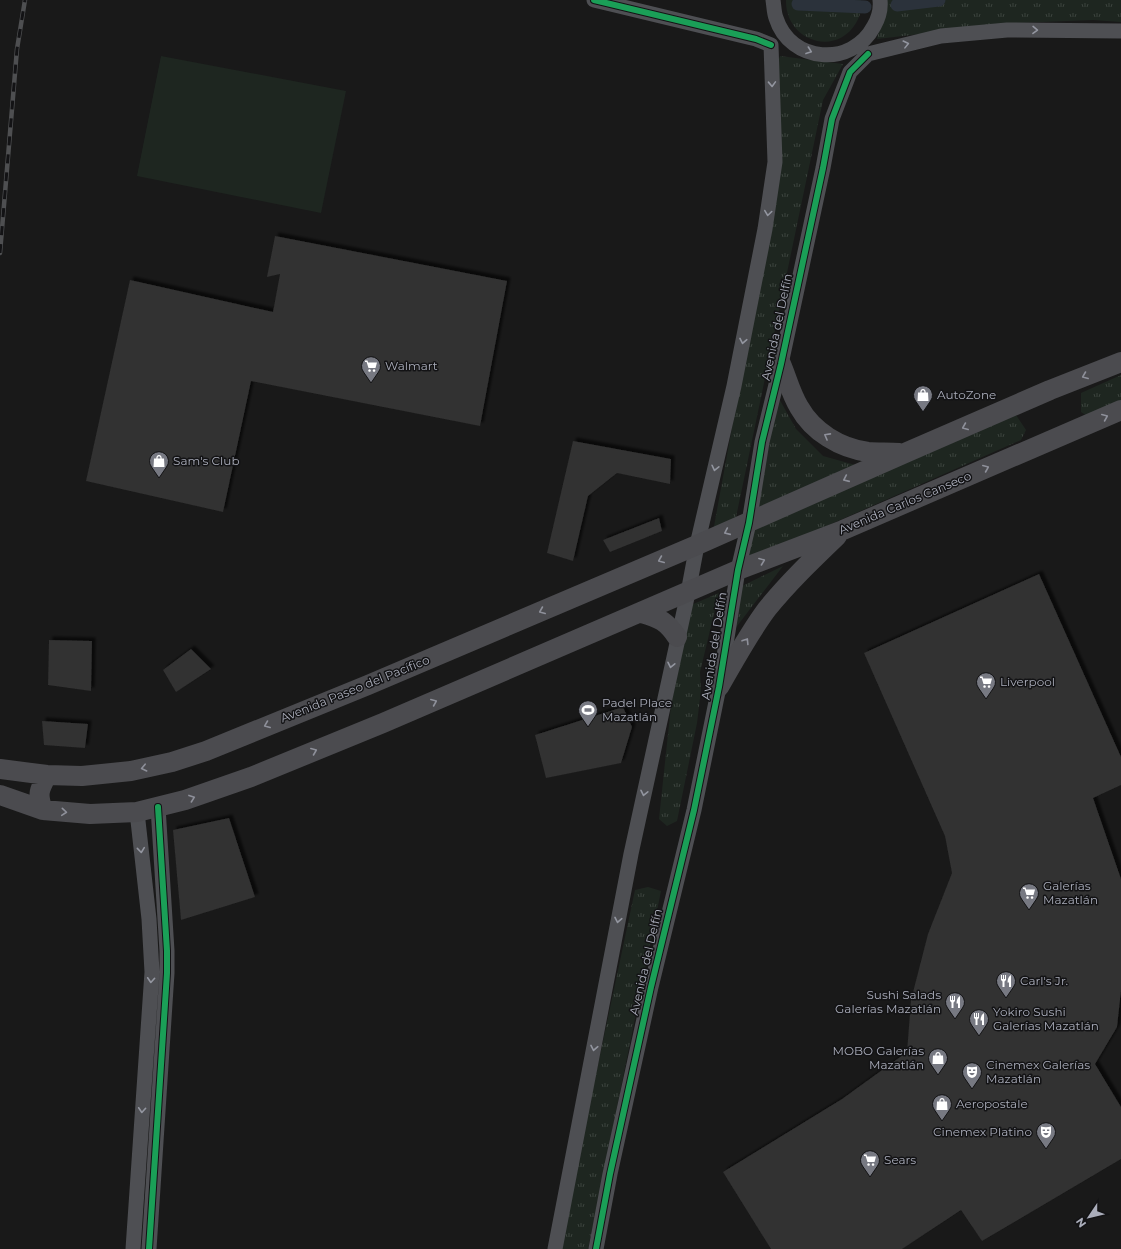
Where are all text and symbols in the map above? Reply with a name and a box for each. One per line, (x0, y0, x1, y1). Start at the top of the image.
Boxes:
one-way arrow (1032, 26, 1038, 34)
one-way arrow (903, 41, 909, 49)
one-way arrow (805, 47, 812, 55)
one-way arrow (768, 81, 776, 87)
one-way arrow (764, 210, 773, 216)
street label: Avenida del Delfín (758, 272, 795, 382)
one-way arrow (739, 338, 748, 344)
supermarket icon: Walmart (360, 355, 382, 383)
place label: Walmart (385, 358, 438, 373)
one-way arrow (1081, 372, 1088, 380)
shop icon: AutoZone (912, 384, 934, 412)
place label: AutoZone (937, 387, 996, 402)
one-way arrow (1101, 414, 1109, 422)
one-way arrow (962, 422, 969, 430)
one-way arrow (824, 434, 831, 441)
shop icon: Sam's Club (148, 450, 170, 478)
place label: Sam's Club (173, 453, 240, 468)
one-way arrow (712, 464, 720, 471)
one-way arrow (981, 465, 989, 473)
street label: Avenida Carlos Canseco (836, 468, 973, 537)
one-way arrow (843, 474, 850, 482)
one-way arrow (724, 527, 732, 535)
one-way arrow (658, 556, 665, 564)
one-way arrow (759, 557, 766, 565)
street label: Avenida del Delfín (698, 591, 729, 701)
one-way arrow (538, 607, 545, 615)
one-way arrow (741, 638, 749, 645)
street label: Avenida Paseo del Pacífico (278, 652, 432, 725)
one-way arrow (668, 662, 676, 669)
supermarket icon: Liverpool (975, 671, 997, 699)
place label: Liverpool (1000, 674, 1055, 689)
place label: Padel Place Mazatlán (602, 695, 672, 724)
one-way arrow (430, 698, 437, 706)
sports icon: Padel Place Mazatlán (577, 699, 599, 727)
one-way arrow (263, 721, 270, 729)
one-way arrow (310, 748, 317, 756)
one-way arrow (141, 763, 148, 772)
one-way arrow (641, 789, 649, 796)
one-way arrow (189, 794, 196, 802)
one-way arrow (61, 807, 67, 816)
one-way arrow (136, 847, 145, 853)
place label: Galerías Mazatlán (1043, 878, 1098, 907)
supermarket icon: Galerías Mazatlán (1018, 882, 1040, 910)
street label: Avenida del Delfín (626, 907, 665, 1017)
one-way arrow (614, 917, 623, 923)
restaurant icon: Carl's Jr. (995, 970, 1017, 998)
place label: Carl's Jr. (1020, 973, 1068, 988)
one-way arrow (147, 977, 156, 983)
place label: Sushi Salads Galerías Mazatlán (835, 987, 941, 1016)
restaurant icon: Sushi Salads Galerías Mazatlán (944, 991, 966, 1019)
place label: Yokiro Sushi Galerías Mazatlán (993, 1004, 1099, 1033)
restaurant icon: Yokiro Sushi Galerías Mazatlán (968, 1008, 990, 1036)
place label: MOBO Galerías Mazatlán (832, 1043, 924, 1072)
one-way arrow (590, 1044, 599, 1051)
shop icon: MOBO Galerías Mazatlán (927, 1047, 949, 1075)
place label: Cinemex Galerías Mazatlán (986, 1057, 1090, 1086)
theatre icon: Cinemex Galerías Mazatlán (961, 1061, 983, 1089)
shop icon: Aeropostale (931, 1093, 953, 1121)
place label: Aeropostale (956, 1096, 1028, 1111)
one-way arrow (138, 1107, 147, 1113)
theatre icon: Cinemex Platino (1035, 1121, 1057, 1149)
place label: Cinemex Platino (933, 1124, 1032, 1139)
supermarket icon: Sears (859, 1149, 881, 1177)
place label: Sears (884, 1152, 916, 1167)
north arrow (1069, 1197, 1109, 1237)
text: N (1073, 1215, 1089, 1230)

